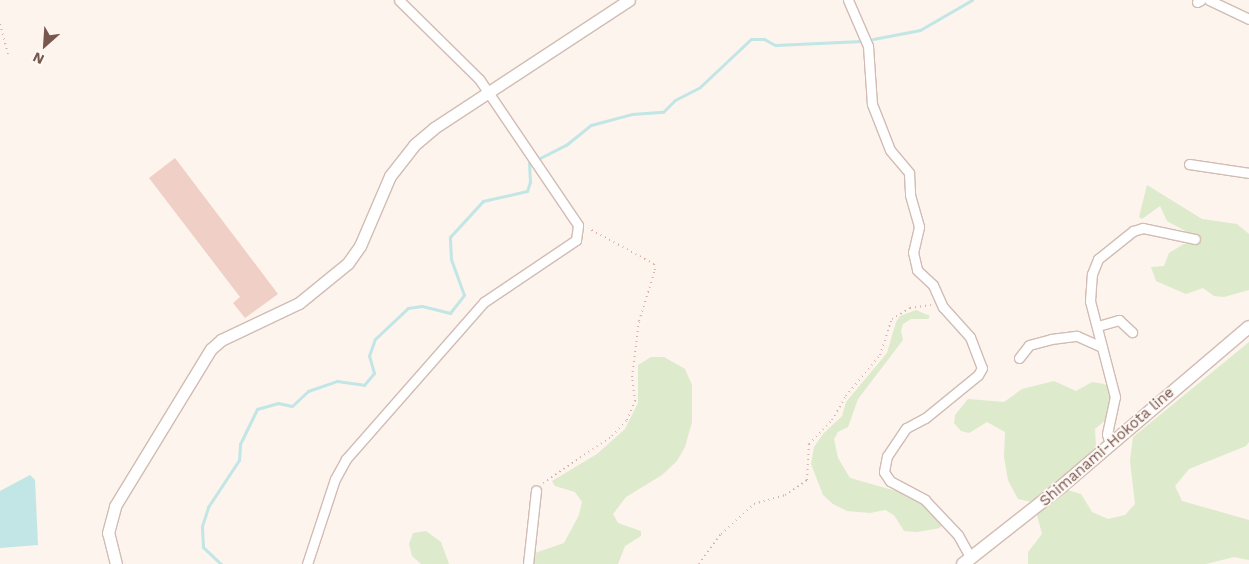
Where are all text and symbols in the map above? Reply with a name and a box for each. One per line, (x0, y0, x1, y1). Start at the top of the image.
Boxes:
north arrow (20, 20, 70, 70)
text: N (30, 49, 47, 68)
street label: Shimanami-Hokota line (1036, 384, 1178, 510)

